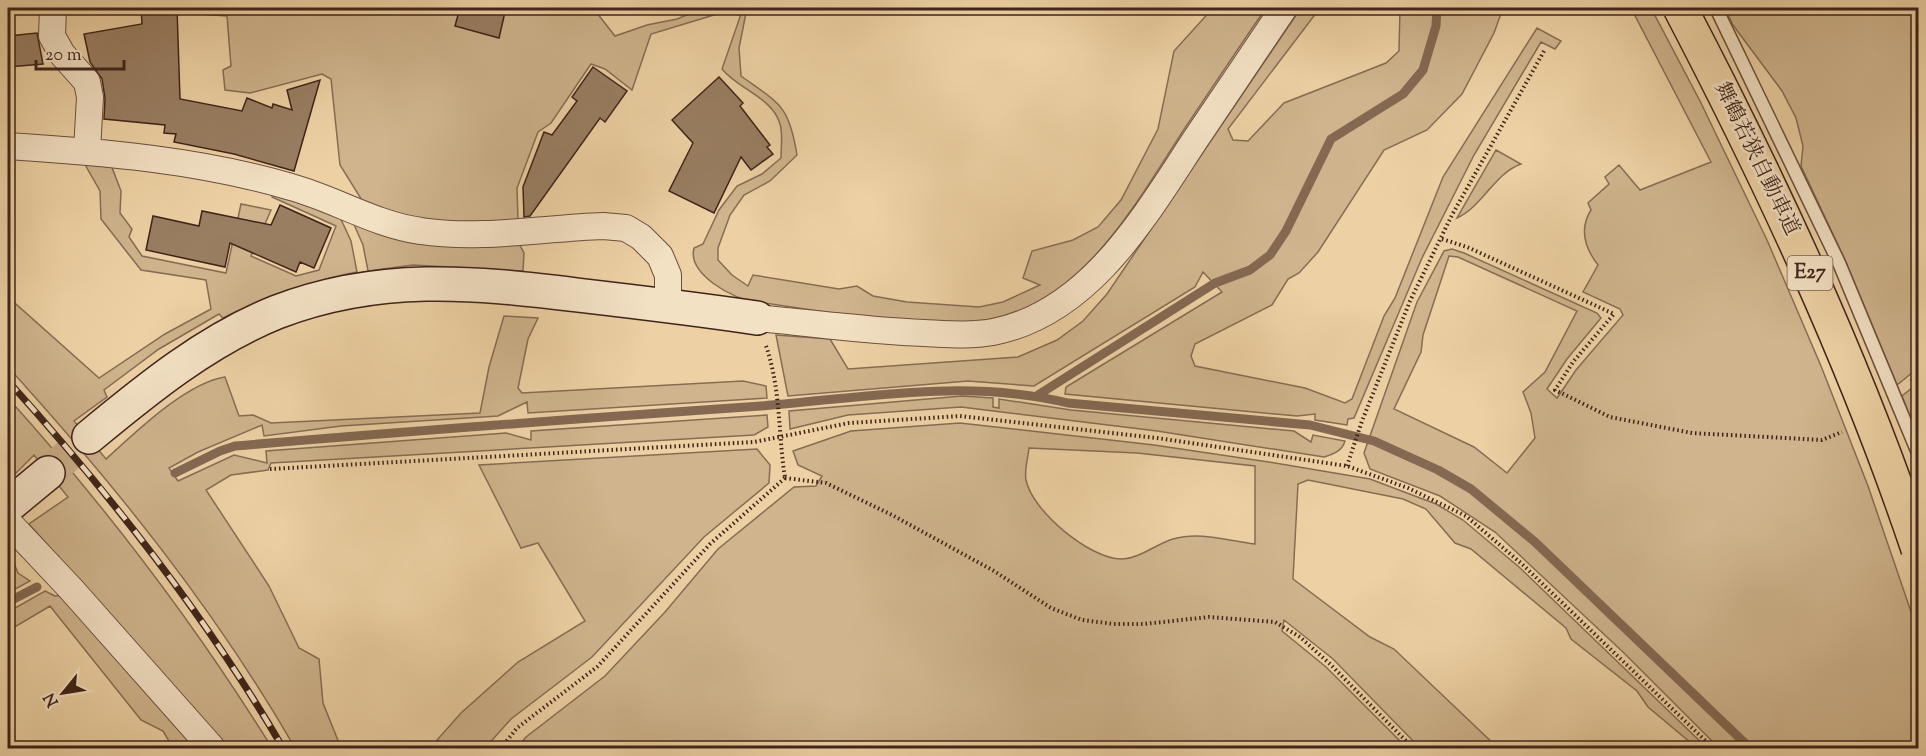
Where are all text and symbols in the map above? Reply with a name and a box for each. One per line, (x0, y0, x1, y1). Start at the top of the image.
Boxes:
scale bar (36, 33, 124, 71)
text: 20 m (45, 43, 82, 69)
street label: 舞鶴若狭自動車道 (1706, 77, 1806, 241)
road number: E27 (1788, 256, 1832, 290)
north arrow (33, 663, 93, 723)
text: N (39, 688, 65, 711)

